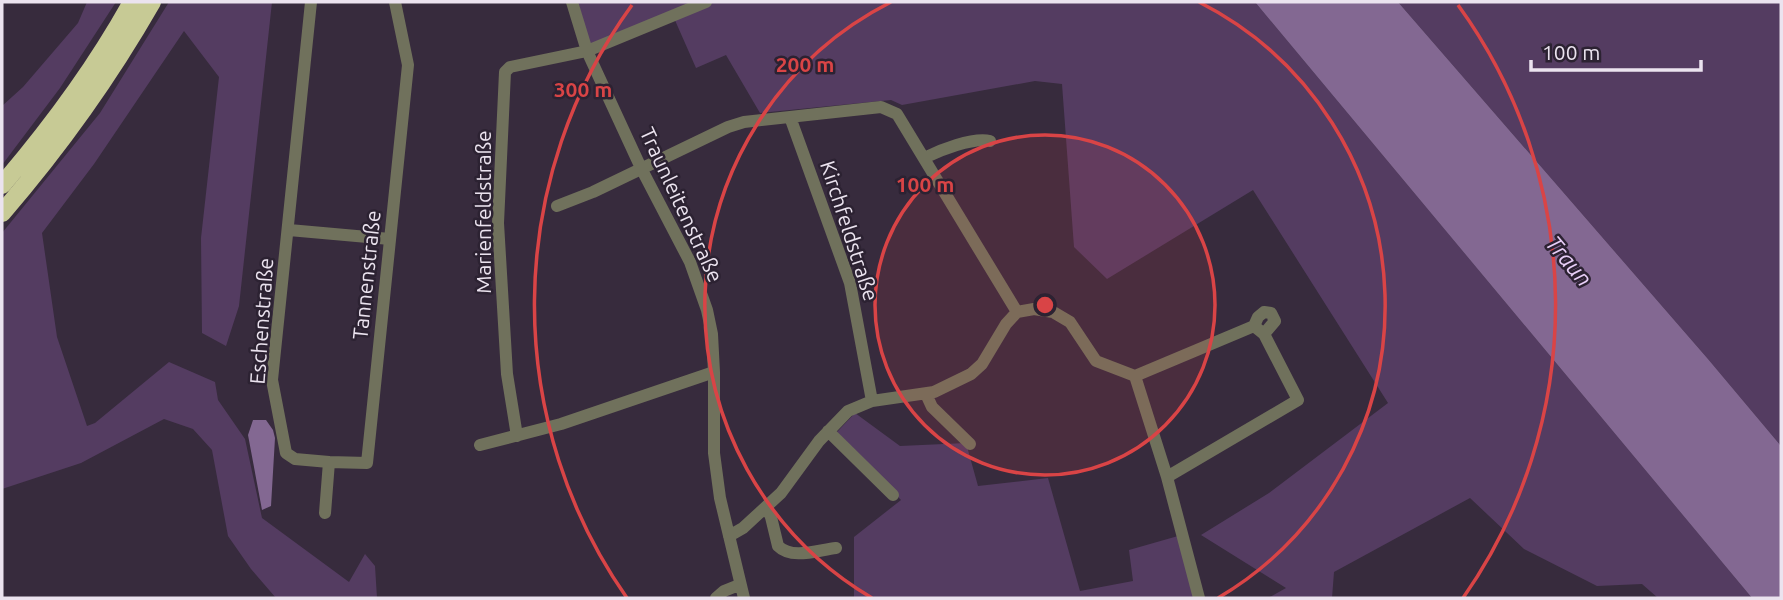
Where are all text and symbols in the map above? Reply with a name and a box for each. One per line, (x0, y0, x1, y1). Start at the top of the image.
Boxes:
scale bar (1531, 28, 1701, 72)
text: 100 m (1542, 40, 1600, 64)
text: 200 m (776, 52, 834, 76)
text: 300 m (554, 77, 612, 101)
street label: Traunleitenstraße (636, 123, 728, 286)
street label: Marienfeldstraße (471, 130, 495, 294)
street label: Kirchfeldstraße (816, 158, 884, 304)
text: 100 m (896, 172, 954, 196)
street label: Tannenstraße (347, 209, 385, 341)
water label: Traun (1541, 231, 1598, 291)
street label: Eschenstraße (245, 257, 277, 385)
centre of rings (1033, 293, 1057, 317)

